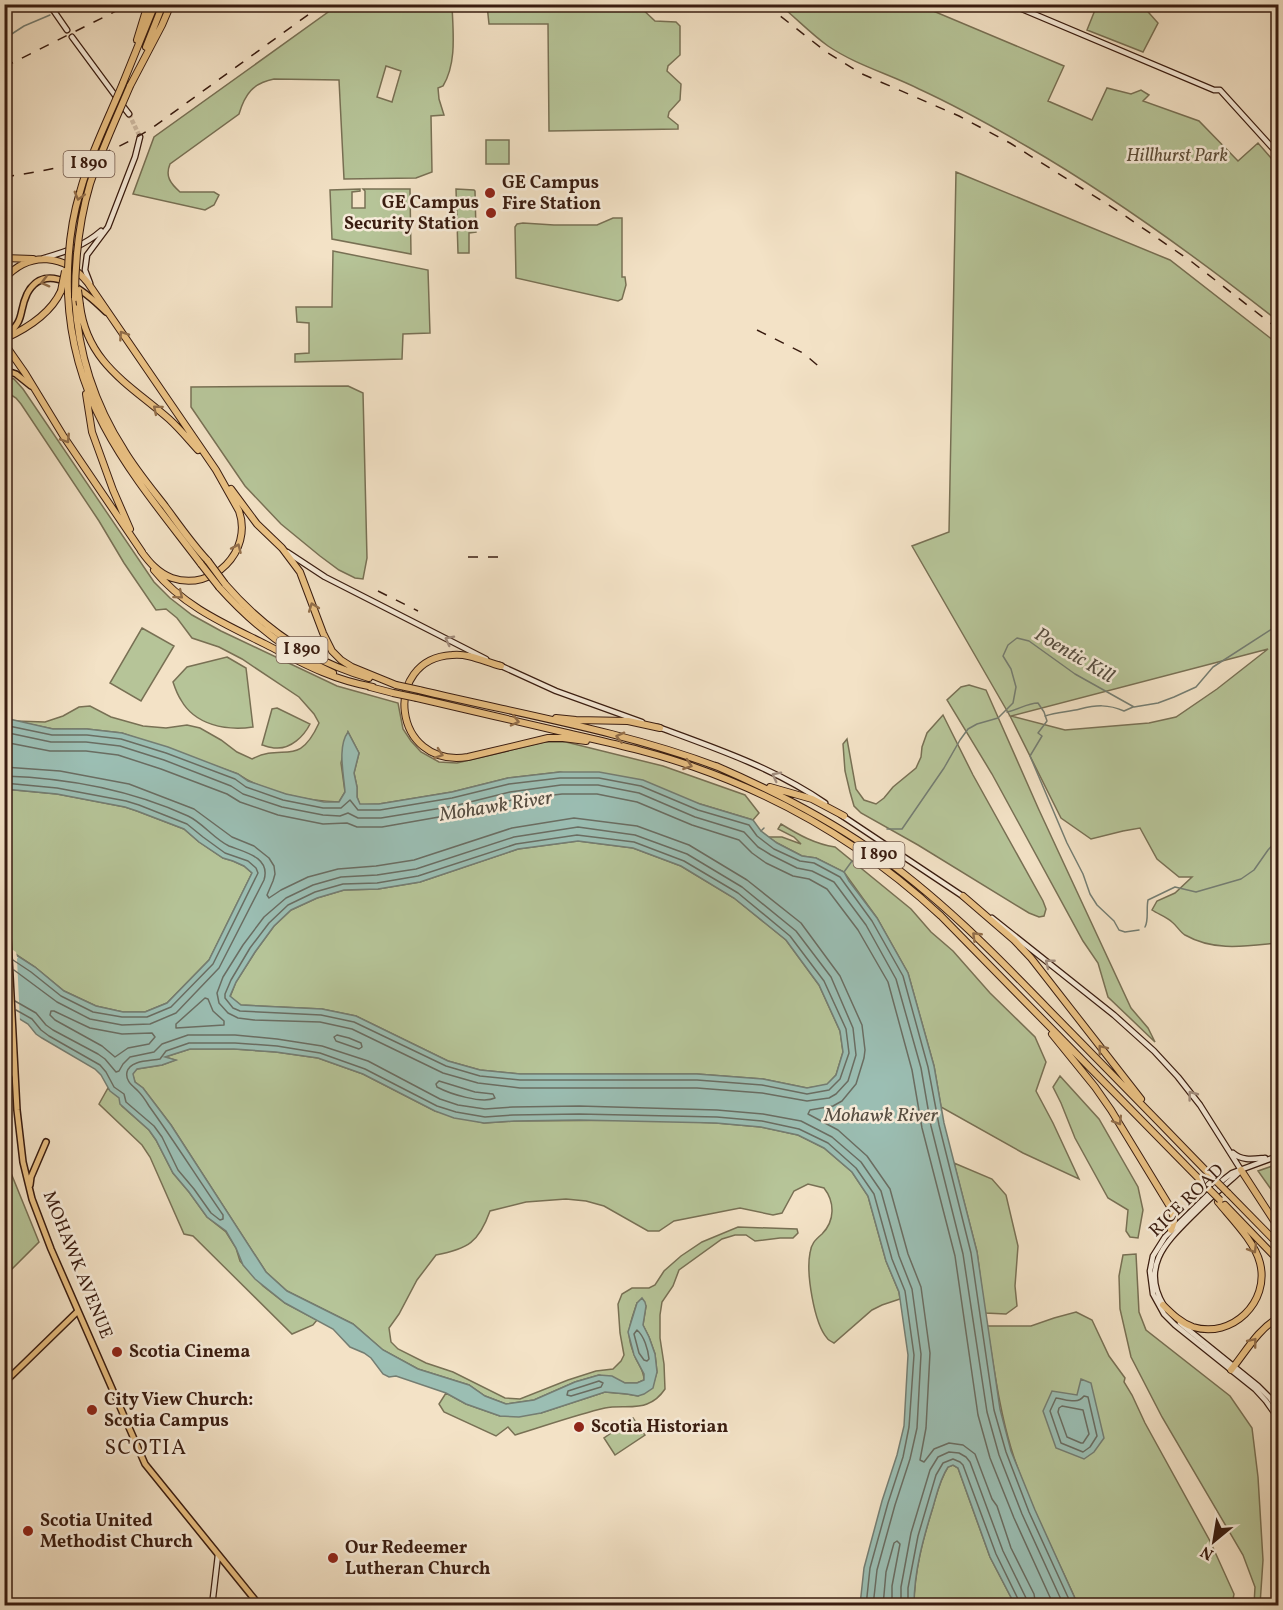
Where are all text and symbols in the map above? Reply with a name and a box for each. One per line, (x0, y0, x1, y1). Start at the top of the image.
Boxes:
park label: Hillhurst Park (1126, 144, 1228, 169)
road number: I 890 (64, 151, 115, 177)
place label: GE Campus Fire Station (502, 171, 601, 217)
marker: GE Campus Fire Station (483, 186, 497, 200)
one-way arrow (73, 191, 86, 201)
place label: GE Campus Security Station (344, 191, 479, 237)
marker: GE Campus Security Station (484, 206, 498, 220)
one-way arrow (41, 274, 51, 287)
one-way arrow (119, 331, 130, 342)
one-way arrow (153, 405, 164, 416)
one-way arrow (59, 432, 70, 443)
one-way arrow (230, 544, 242, 555)
one-way arrow (172, 588, 183, 599)
one-way arrow (308, 602, 321, 613)
water label: Poentic Kill (1029, 621, 1119, 691)
one-way arrow (444, 636, 455, 647)
road number: I 890 (276, 637, 328, 663)
one-way arrow (510, 713, 520, 726)
one-way arrow (615, 731, 625, 744)
one-way arrow (434, 747, 444, 760)
one-way arrow (682, 757, 693, 770)
one-way arrow (772, 771, 783, 783)
water label: Mohawk River (437, 784, 555, 830)
road number: I 890 (854, 842, 904, 868)
one-way arrow (973, 932, 983, 943)
one-way arrow (1045, 959, 1056, 970)
one-way arrow (1098, 1045, 1109, 1056)
one-way arrow (1188, 1091, 1199, 1102)
water label: Mohawk River (823, 1102, 938, 1130)
one-way arrow (1111, 1115, 1123, 1125)
street label: RICE ROAD (1144, 1159, 1230, 1243)
street label: MOHAWK AVENUE (36, 1187, 118, 1343)
one-way arrow (1246, 1243, 1258, 1253)
one-way arrow (1246, 1338, 1257, 1349)
place label: Scotia Cinema (129, 1340, 250, 1365)
marker: Scotia Cinema (110, 1345, 124, 1359)
place label: City View Church: Scotia Campus (104, 1388, 253, 1434)
marker: City View Church: Scotia Campus (85, 1403, 99, 1417)
place label: Scotia Historian (591, 1415, 728, 1440)
marker: Scotia Historian (572, 1420, 586, 1434)
district label: SCOTIA (104, 1434, 188, 1463)
place label: Scotia United Methodist Church (40, 1509, 193, 1555)
north arrow (1184, 1511, 1244, 1571)
marker: Scotia United Methodist Church (21, 1524, 35, 1538)
place label: Our Redeemer Lutheran Church (345, 1536, 491, 1582)
text: N (1197, 1540, 1218, 1565)
marker: Our Redeemer Lutheran Church (326, 1551, 340, 1565)

